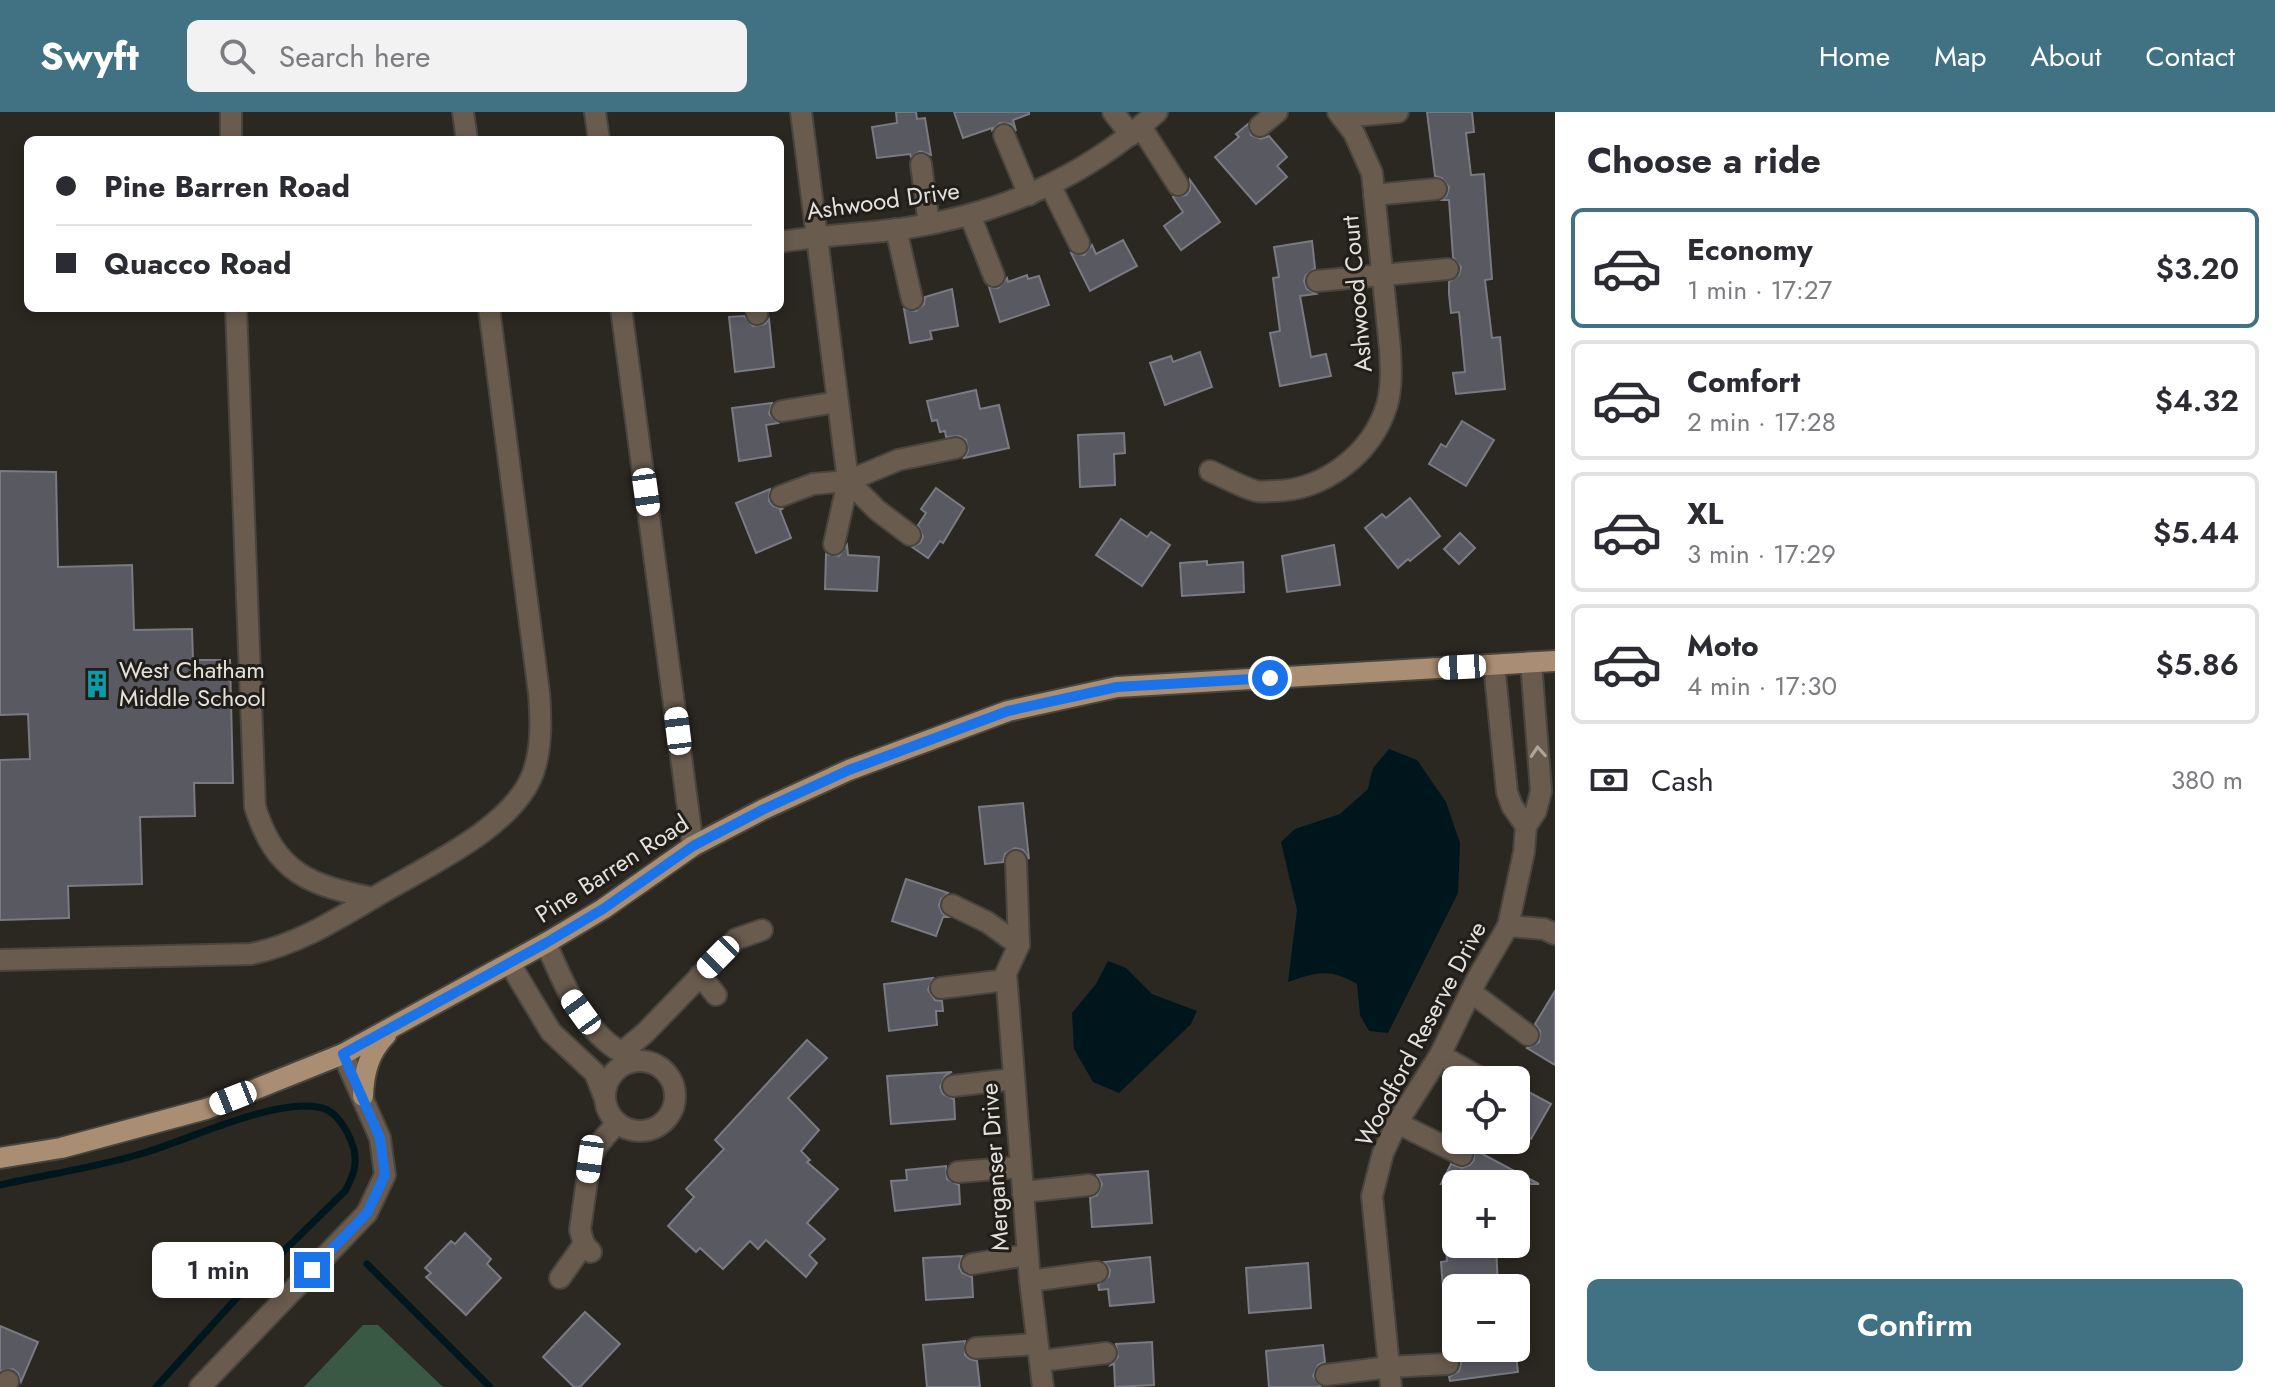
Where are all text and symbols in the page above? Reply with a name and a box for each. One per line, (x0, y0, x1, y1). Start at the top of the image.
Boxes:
search box (187, 20, 747, 92)
text: Swyft (40, 29, 139, 84)
icon: search (215, 34, 259, 78)
text: Search here (279, 35, 431, 78)
text: Home (1819, 36, 1890, 77)
text: Map (1934, 36, 1986, 77)
text: About (2030, 36, 2102, 77)
text: Contact (2146, 36, 2235, 77)
text: Choose a ride (1587, 134, 1821, 186)
text: Pine Barren Road (104, 165, 350, 208)
street label: Ashwood Drive (804, 172, 962, 229)
street label: Ashwood Court (1332, 214, 1381, 374)
text: Economy (1687, 228, 1813, 271)
icon: car (1591, 232, 1663, 304)
text: Quacco Road (104, 242, 291, 285)
text: $3.20 (2156, 247, 2239, 290)
text: 1 min · 17:27 (1687, 271, 1832, 309)
text: Comfort (1687, 360, 1800, 403)
icon: car (1591, 364, 1663, 436)
text: $4.32 (2155, 379, 2239, 422)
text: 2 min · 17:28 (1687, 403, 1836, 441)
car (631, 467, 661, 517)
text: XL (1687, 492, 1723, 535)
icon: car (1591, 496, 1663, 568)
text: $5.44 (2153, 511, 2239, 554)
text: 3 min · 17:29 (1687, 535, 1836, 573)
text: Moto (1687, 624, 1759, 667)
icon: car (1591, 628, 1663, 700)
text: $5.86 (2155, 643, 2239, 686)
place label: West Chatham Middle School (119, 652, 266, 715)
car (1437, 654, 1487, 680)
route start (1252, 660, 1288, 696)
text: 4 min · 17:30 (1687, 667, 1837, 705)
building icon: West Chatham Middle School (82, 669, 112, 699)
car (663, 706, 693, 756)
one-way arrow (1530, 745, 1547, 758)
icon: cash (1587, 758, 1631, 802)
text: Cash (1651, 759, 1714, 802)
text: 380 m (2171, 761, 2243, 799)
street label: Pine Barren Road (528, 806, 695, 931)
street label: Woodford Reserve Drive (1346, 915, 1495, 1153)
car (693, 932, 743, 982)
car (557, 986, 605, 1038)
map controls (1442, 1066, 1530, 1362)
button: locate (1442, 1066, 1530, 1154)
car (206, 1078, 260, 1118)
street label: Merganser Drive (971, 1082, 1018, 1252)
car (575, 1134, 605, 1184)
button: + (1442, 1170, 1530, 1258)
callout: 1 min (152, 1242, 284, 1298)
text: 1 min (186, 1251, 250, 1289)
route end (294, 1252, 330, 1288)
button: − (1442, 1274, 1530, 1362)
button: Confirm (1587, 1279, 2243, 1371)

